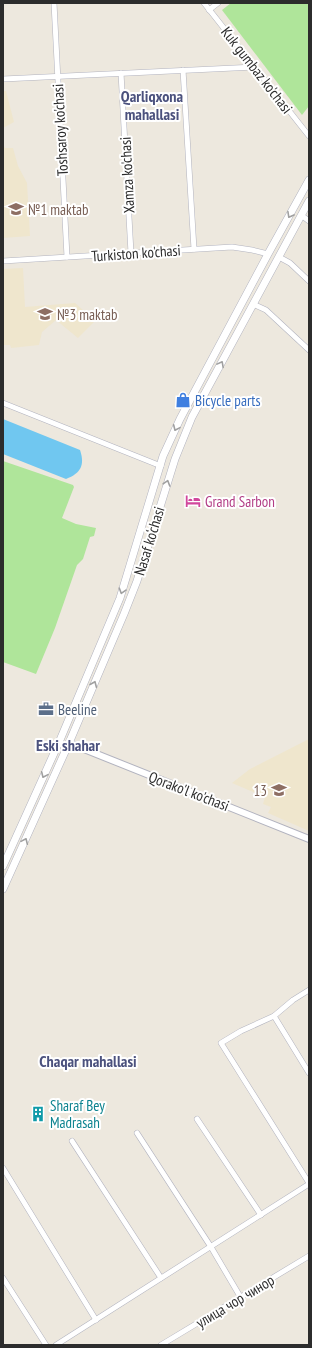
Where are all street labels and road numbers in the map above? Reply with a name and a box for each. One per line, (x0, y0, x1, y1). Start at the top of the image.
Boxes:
street label: Kuk gumbaz ko'chasi (217, 23, 297, 117)
street label: Toshsaroy ko'chasi (48, 83, 72, 177)
street label: Xamza ko'chasi (116, 136, 138, 214)
street label: Turkiston ko'chasi (91, 240, 181, 266)
street label: Nasaf ko‘chasi (130, 504, 168, 578)
street label: Qorako'l ko'chasi (146, 767, 232, 815)
street label: улица чор чинор (192, 1270, 278, 1332)

